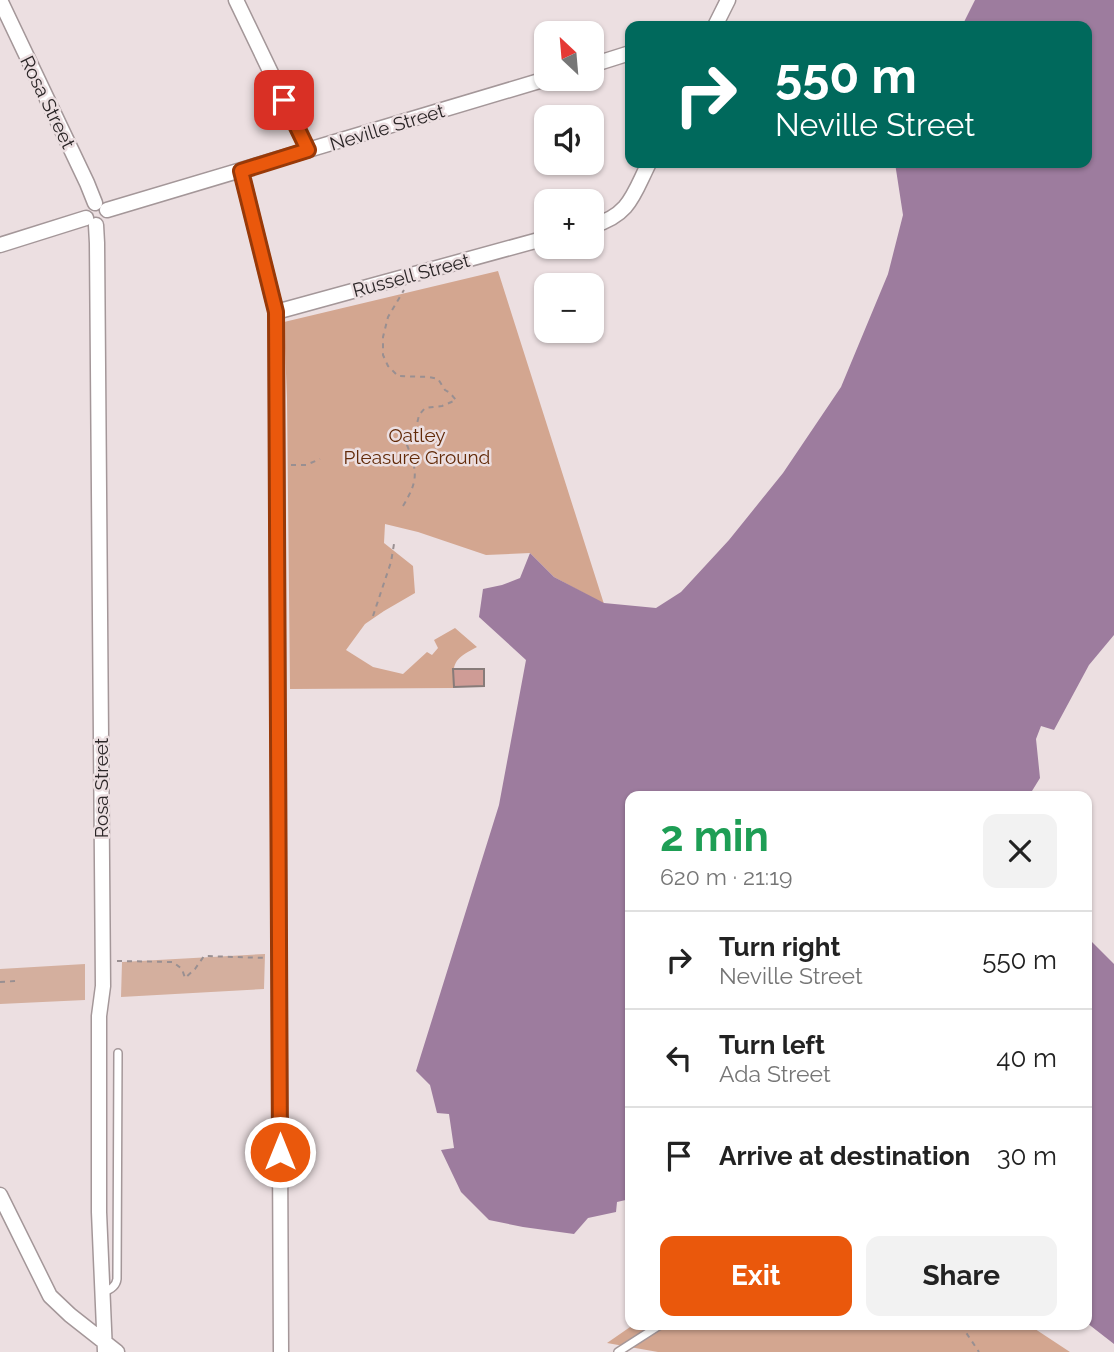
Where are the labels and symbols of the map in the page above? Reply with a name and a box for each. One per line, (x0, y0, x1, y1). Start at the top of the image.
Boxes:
north arrow (534, 21, 604, 91)
street label: Rosa Street (16, 52, 80, 153)
pin (254, 70, 314, 130)
street label: Neville Street (327, 99, 448, 155)
street label: Russell Street (350, 249, 473, 301)
park label: Oatley Pleasure Ground (344, 424, 490, 468)
street label: Rosa Street (90, 737, 112, 838)
position arrow (243, 1115, 317, 1189)

